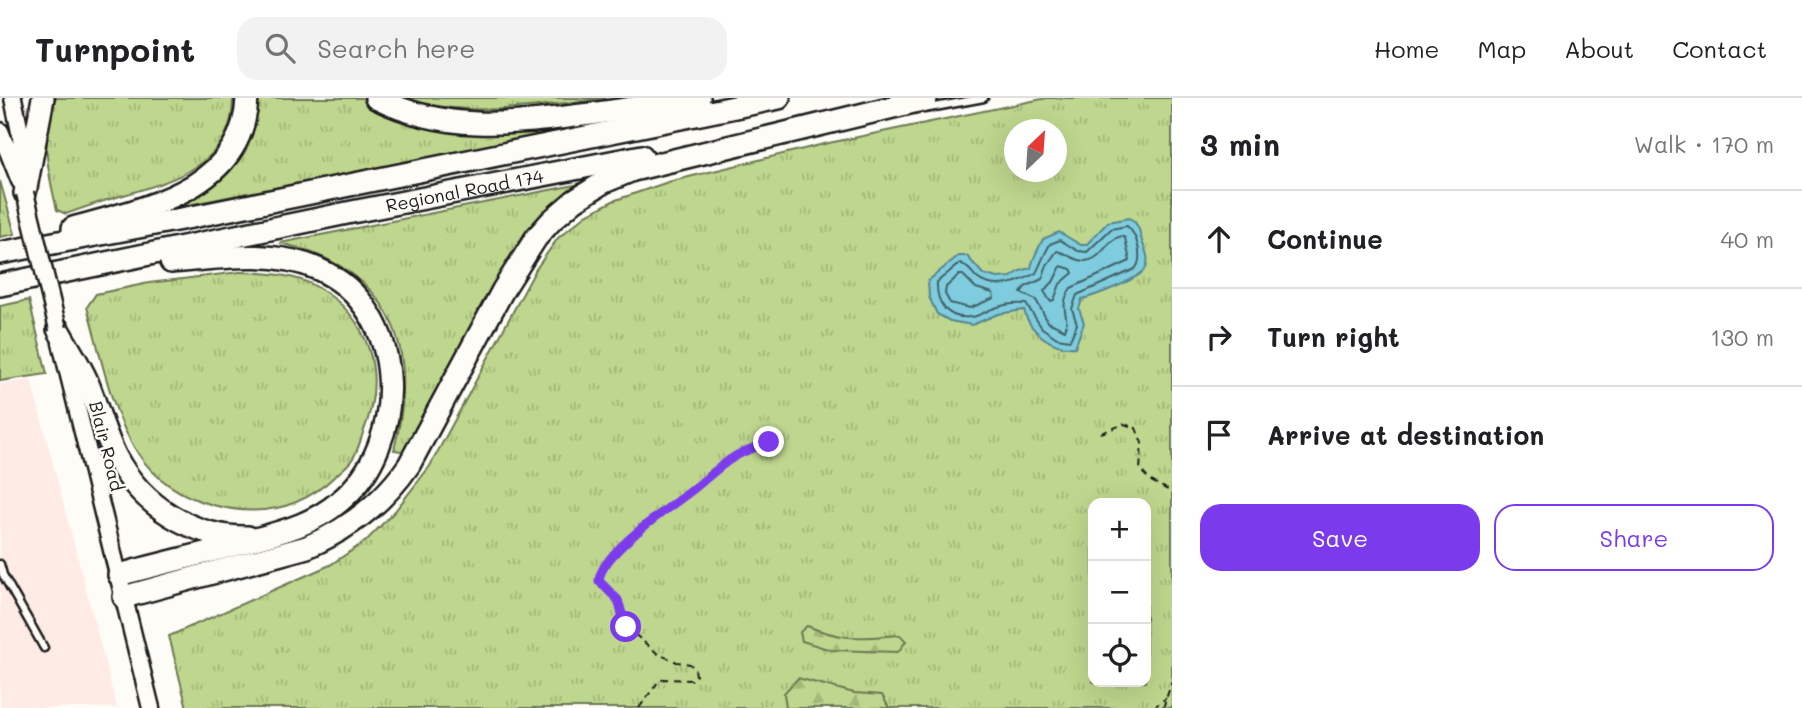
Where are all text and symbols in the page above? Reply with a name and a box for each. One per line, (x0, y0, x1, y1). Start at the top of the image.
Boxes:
search box (237, 17, 727, 80)
text: Turnpoint (35, 27, 195, 70)
icon: search (261, 29, 299, 67)
text: Search here (317, 31, 475, 65)
text: Home (1374, 33, 1439, 64)
text: Map (1477, 33, 1526, 64)
text: About (1564, 33, 1634, 64)
text: Contact (1672, 33, 1767, 64)
north arrow (1004, 119, 1067, 182)
text: 3 min (1200, 124, 1280, 164)
text: Walk · 170 m (1634, 129, 1774, 159)
street label: Regional Road 174 (384, 163, 546, 217)
icon: ahead (1200, 220, 1238, 258)
text: Continue (1267, 222, 1383, 256)
text: 40 m (1721, 224, 1774, 254)
icon: right (1200, 318, 1238, 356)
text: Turn right (1267, 320, 1400, 354)
text: 130 m (1710, 322, 1774, 352)
street label: Blair Road (84, 398, 130, 494)
icon: arrive (1200, 416, 1238, 454)
text: Arrive at destination (1267, 418, 1544, 452)
route end (753, 426, 784, 457)
map controls (1088, 498, 1151, 687)
button: + (1088, 498, 1151, 561)
button: Save (1200, 504, 1480, 571)
button: Share (1494, 504, 1774, 571)
button: − (1088, 561, 1151, 624)
route start (610, 611, 641, 642)
button: locate (1088, 624, 1151, 687)

